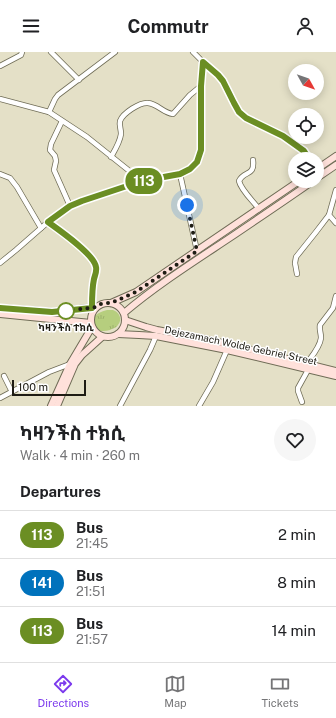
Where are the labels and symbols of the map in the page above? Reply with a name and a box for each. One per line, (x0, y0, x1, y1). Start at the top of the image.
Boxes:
north arrow (288, 64, 324, 100)
line badge: 113 (121, 168, 167, 194)
your location (177, 195, 197, 215)
marker: ካዛንችስ ተክሲ (57, 302, 75, 320)
place label: ካዛንችስ ተክሲ (38, 321, 94, 333)
street label: Dejezamach Wolde Gebriel Street (164, 323, 319, 367)
scale bar (12, 378, 86, 397)

